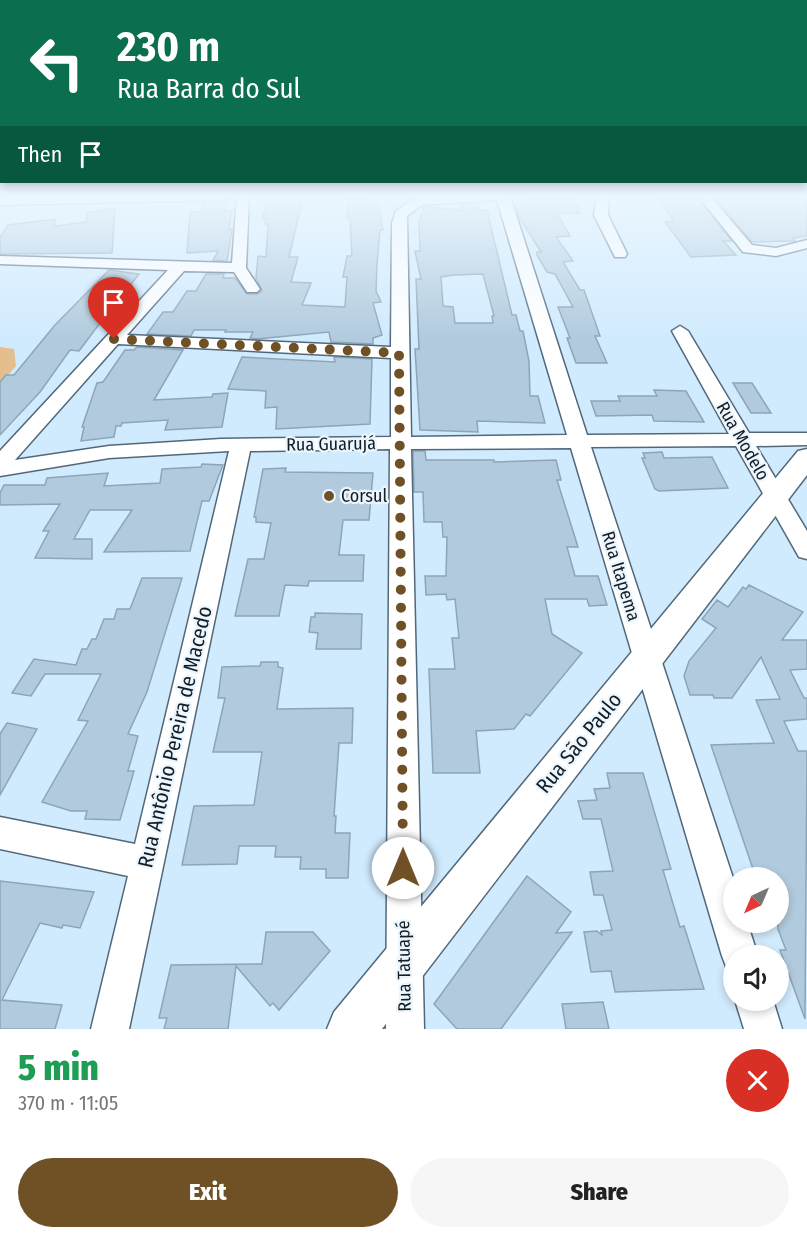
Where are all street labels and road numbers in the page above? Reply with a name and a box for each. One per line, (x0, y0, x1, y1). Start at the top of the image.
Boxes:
street label: Rua Modelo (712, 398, 774, 484)
street label: Rua Guarujá (286, 432, 376, 456)
street label: Rua Itapema (597, 528, 645, 624)
street label: Rua Antônio Pereira de Macedo (132, 604, 218, 870)
street label: Rua São Paulo (531, 687, 627, 799)
street label: Rua Tatuapé (392, 920, 416, 1012)

